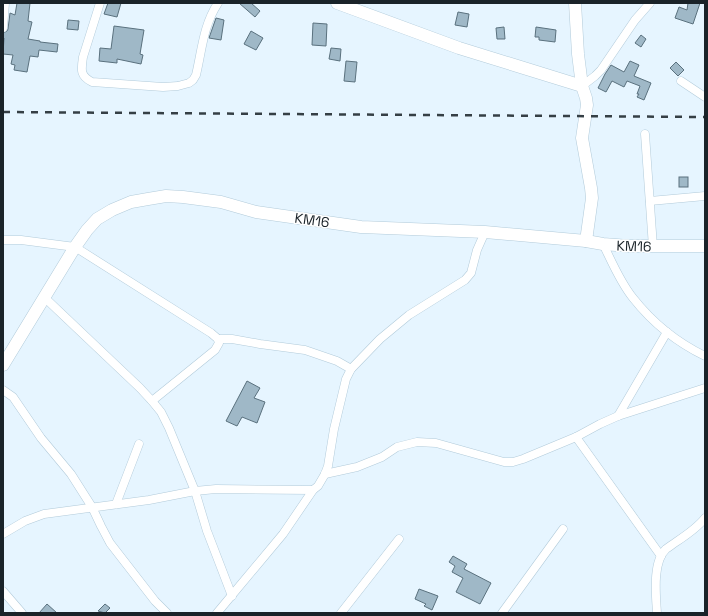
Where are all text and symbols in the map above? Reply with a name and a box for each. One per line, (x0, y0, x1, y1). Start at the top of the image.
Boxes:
street label: KM16 (293, 209, 331, 231)
street label: KM16 (616, 236, 652, 256)

